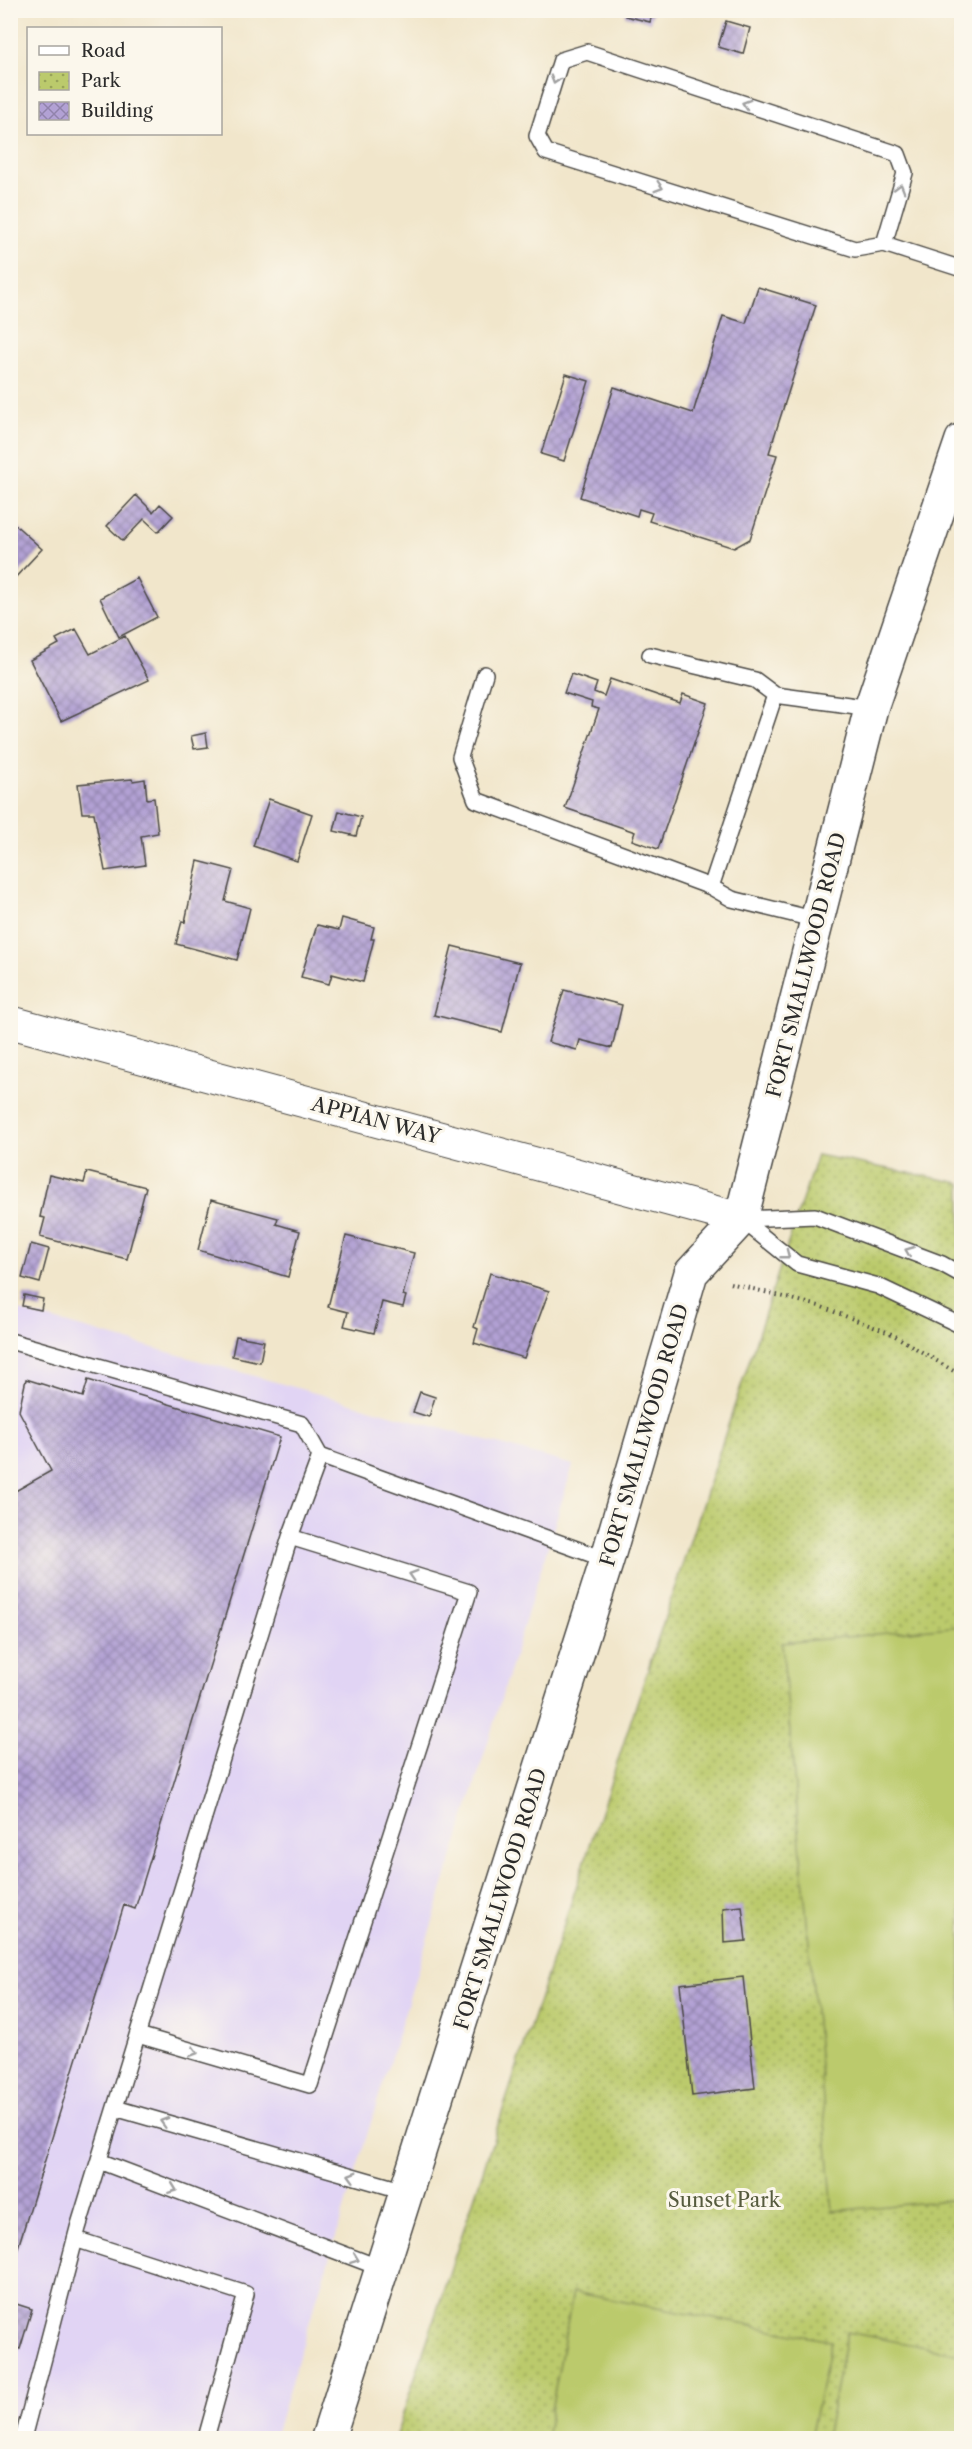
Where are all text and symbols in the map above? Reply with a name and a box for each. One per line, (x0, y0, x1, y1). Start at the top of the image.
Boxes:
legend (27, 27, 222, 135)
text: Road (81, 40, 126, 62)
text: Park (81, 70, 122, 92)
one-way arrow (550, 74, 562, 85)
one-way arrow (741, 99, 752, 112)
text: Building (81, 100, 153, 122)
one-way arrow (653, 180, 664, 192)
one-way arrow (893, 183, 905, 194)
street label: FORT SMALLWOOD ROAD (761, 830, 851, 1100)
street label: APPIAN WAY (308, 1091, 444, 1149)
one-way arrow (904, 1246, 915, 1258)
one-way arrow (780, 1248, 791, 1259)
street label: FORT SMALLWOOD ROAD (595, 1301, 693, 1569)
one-way arrow (408, 1570, 419, 1582)
street label: FORT SMALLWOOD ROAD (449, 1765, 551, 2033)
one-way arrow (189, 2044, 199, 2057)
one-way arrow (159, 2117, 170, 2129)
one-way arrow (347, 2171, 358, 2183)
one-way arrow (167, 2182, 178, 2195)
park label: Sunset Park (668, 2188, 782, 2212)
one-way arrow (349, 2252, 360, 2264)

